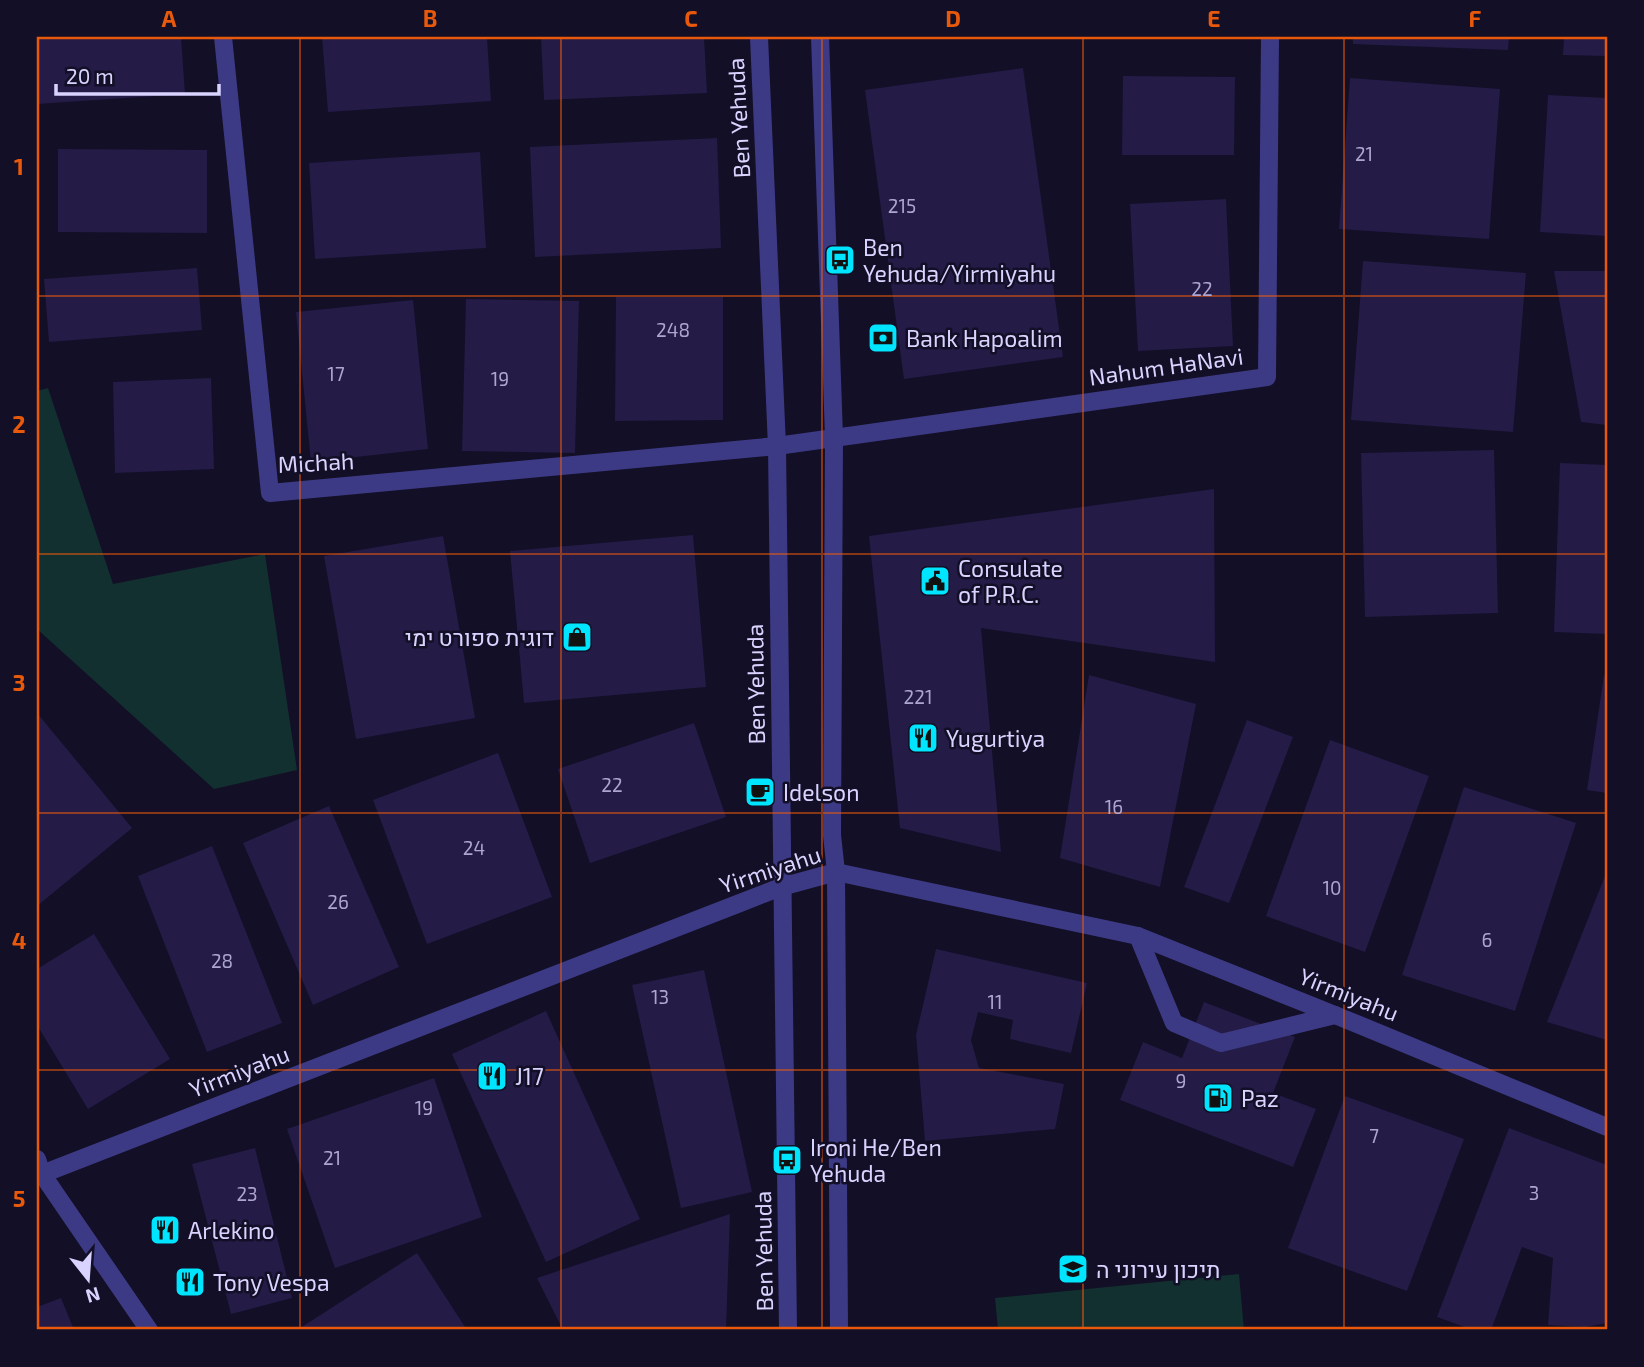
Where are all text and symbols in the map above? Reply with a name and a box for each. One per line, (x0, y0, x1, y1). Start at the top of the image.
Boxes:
text: A (161, 4, 177, 32)
text: B (423, 4, 437, 32)
text: C (684, 4, 698, 32)
text: D (945, 4, 961, 32)
text: E (1207, 4, 1221, 32)
text: F (1469, 4, 1482, 32)
scale bar (56, 52, 219, 96)
street label: Ben Yehuda (721, 57, 755, 179)
text: 20 m (66, 63, 114, 88)
house number: 21 (1355, 142, 1373, 165)
text: 1 (14, 152, 24, 180)
house number: 215 (888, 194, 916, 217)
place label: Ben Yehuda/Yirmiyahu (863, 233, 1056, 287)
bus stop icon: Ben Yehuda/Yirmiyahu (823, 243, 857, 277)
house number: 22 (1191, 277, 1213, 300)
house number: 248 (656, 318, 690, 341)
bank icon: Bank Hapoalim (866, 321, 900, 355)
place label: Bank Hapoalim (906, 324, 1063, 352)
street label: Nahum HaNavi (1087, 341, 1245, 391)
house number: 17 (327, 362, 345, 385)
house number: 19 (491, 367, 509, 390)
text: 2 (12, 410, 26, 438)
street label: Michah (277, 446, 355, 478)
place label: Consulate of P.R.C. (958, 554, 1063, 608)
public building icon: Consulate of P.R.C. (918, 564, 952, 598)
shop icon: דוגית ספורט ימי (560, 620, 594, 654)
place label: דוגית ספורט ימי (405, 623, 554, 651)
street label: Ben Yehuda (740, 623, 770, 745)
text: 3 (12, 668, 26, 696)
house number: 221 (904, 685, 932, 708)
restaurant icon: Yugurtiya (906, 721, 940, 755)
place label: Yugurtiya (946, 724, 1045, 752)
house number: 22 (601, 773, 623, 796)
cafe icon: Idelson (743, 775, 777, 809)
place label: Idelson (783, 778, 860, 806)
house number: 16 (1105, 795, 1123, 818)
house number: 24 (463, 836, 485, 859)
street label: Yirmiyahu (716, 839, 824, 899)
house number: 10 (1322, 876, 1342, 899)
house number: 26 (327, 890, 349, 913)
text: 4 (12, 926, 26, 954)
house number: 6 (1482, 928, 1492, 951)
house number: 28 (211, 949, 233, 972)
street label: Yirmiyahu (1295, 961, 1403, 1027)
house number: 13 (651, 985, 669, 1008)
house number: 11 (987, 990, 1003, 1013)
street label: Yirmiyahu (185, 1039, 293, 1103)
restaurant icon: J17 (475, 1059, 509, 1093)
place label: J17 (515, 1062, 544, 1090)
house number: 9 (1176, 1069, 1186, 1092)
fuel station icon: Paz (1201, 1081, 1235, 1115)
place label: Paz (1241, 1084, 1279, 1112)
house number: 19 (415, 1096, 433, 1119)
house number: 7 (1369, 1124, 1379, 1147)
place label: Ironi He/Ben Yehuda (810, 1133, 942, 1187)
bus stop icon: Ironi He/Ben Yehuda (770, 1143, 804, 1177)
house number: 21 (323, 1146, 341, 1169)
house number: 3 (1529, 1181, 1539, 1204)
house number: 23 (236, 1182, 258, 1205)
text: 5 (13, 1184, 25, 1212)
street label: Ben Yehuda (748, 1190, 778, 1312)
restaurant icon: Arlekino (148, 1213, 182, 1247)
place label: Arlekino (188, 1216, 275, 1244)
north arrow (52, 1244, 122, 1314)
school or university icon: תיכון עירוני ה (1056, 1252, 1090, 1286)
place label: תיכון עירוני ה (1096, 1255, 1220, 1283)
restaurant icon: Tony Vespa (173, 1265, 207, 1299)
place label: Tony Vespa (213, 1268, 330, 1296)
text: N (83, 1283, 103, 1309)

